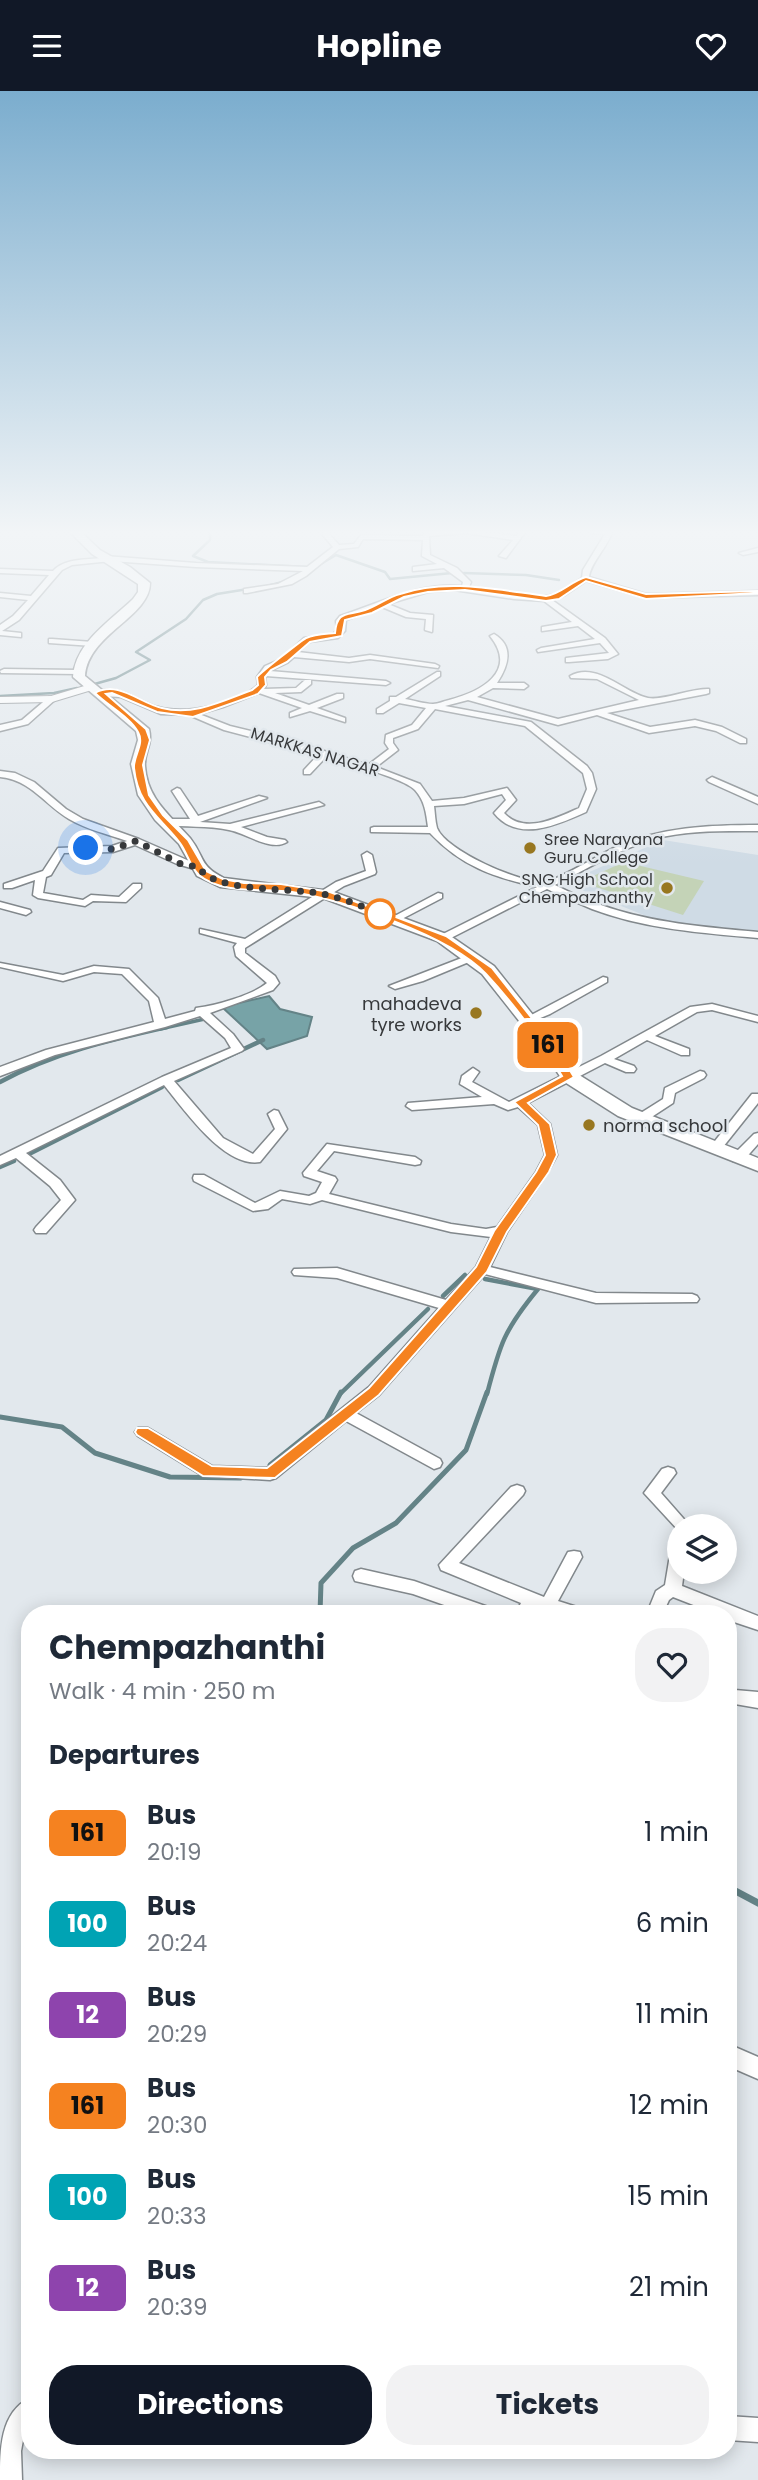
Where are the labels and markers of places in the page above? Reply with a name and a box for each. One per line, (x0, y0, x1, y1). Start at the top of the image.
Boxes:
place label: Sree Narayana Guru College (544, 828, 663, 869)
marker: Sree Narayana Guru College (522, 840, 538, 856)
place label: SNG High School Chempazhanthy (519, 868, 653, 909)
marker: SNG High School Chempazhanthy (659, 880, 675, 896)
unlabelled marker (365, 899, 395, 929)
place label: mahadeva tyre works (362, 991, 462, 1037)
marker: mahadeva tyre works (468, 1005, 484, 1021)
place label: norma school (603, 1113, 728, 1138)
marker: norma school (581, 1117, 597, 1133)

